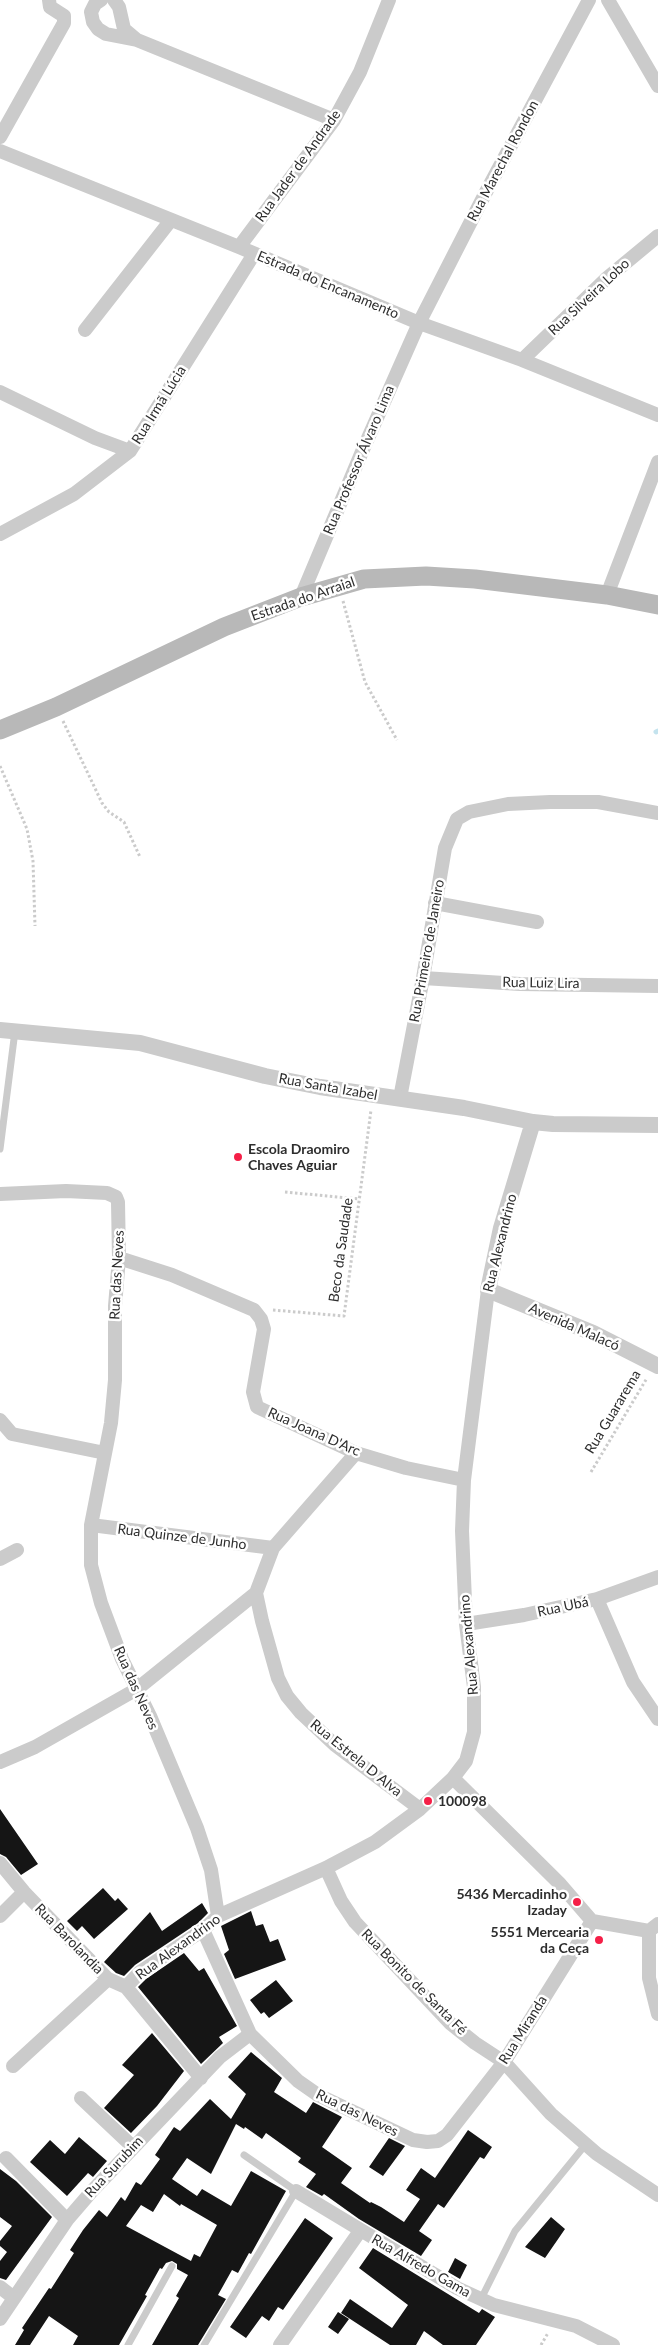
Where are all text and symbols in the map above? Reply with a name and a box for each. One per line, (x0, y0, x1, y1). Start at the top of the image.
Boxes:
street label: Rua Marechal Rondon (464, 98, 542, 224)
street label: Rua Jader de Andrade (252, 107, 344, 225)
street label: Estrada do Encanamento (255, 247, 401, 323)
street label: Rua Silveira Lobo (545, 255, 633, 339)
street label: Rua Irmã Lúcia (128, 363, 190, 447)
street label: Rua Professor Álvaro Lima (320, 383, 398, 537)
street label: Estrada do Arraial (249, 573, 357, 625)
street label: Rua Primeiro de Janeiro (406, 878, 448, 1024)
street label: Rua Luiz Lira (502, 974, 580, 992)
street label: Rua Santa Izabel (277, 1070, 379, 1104)
place label: Escola Draomiro Chaves Aguiar (248, 1141, 350, 1174)
marker: Escola Draomiro Chaves Aguiar (232, 1151, 244, 1163)
street label: Rua Alexandrino (480, 1192, 520, 1294)
street label: Beco da Saudade (325, 1197, 357, 1303)
street label: Rua das Neves (106, 1230, 128, 1320)
street label: Avenida Malacó (526, 1300, 622, 1354)
street label: Rua Guararema (582, 1367, 644, 1457)
street label: Rua Joana D'Arc (265, 1404, 363, 1460)
street label: Rua Quinze de Junho (116, 1521, 248, 1553)
street label: Rua Ubá (536, 1593, 590, 1621)
street label: Rua Alexandrino (456, 1594, 482, 1696)
street label: Rua das Neves (110, 1644, 162, 1732)
street label: Rua Estrela D Alva (307, 1716, 405, 1800)
place label: 100098 (438, 1793, 487, 1809)
marker: 100098 (422, 1795, 434, 1807)
place label: 5436 Mercadinho Izaday (456, 1886, 567, 1918)
marker: 5436 Mercadinho Izaday (571, 1896, 583, 1908)
street label: Rua Barolandia (31, 1900, 107, 1978)
street label: Rua Alexandrino (132, 1911, 224, 1983)
place label: 5551 Mercearia da Ceça (491, 1924, 589, 1956)
street label: Rua Bonito de Santa Fé (358, 1926, 470, 2038)
marker: 5551 Mercearia da Ceça (593, 1934, 605, 1946)
street label: Rua Miranda (495, 1993, 551, 2067)
street label: Rua das Neves (313, 2086, 401, 2140)
street label: Rua Surubim (81, 2133, 147, 2201)
street label: Rua Alfredo Gama (368, 2231, 474, 2301)

